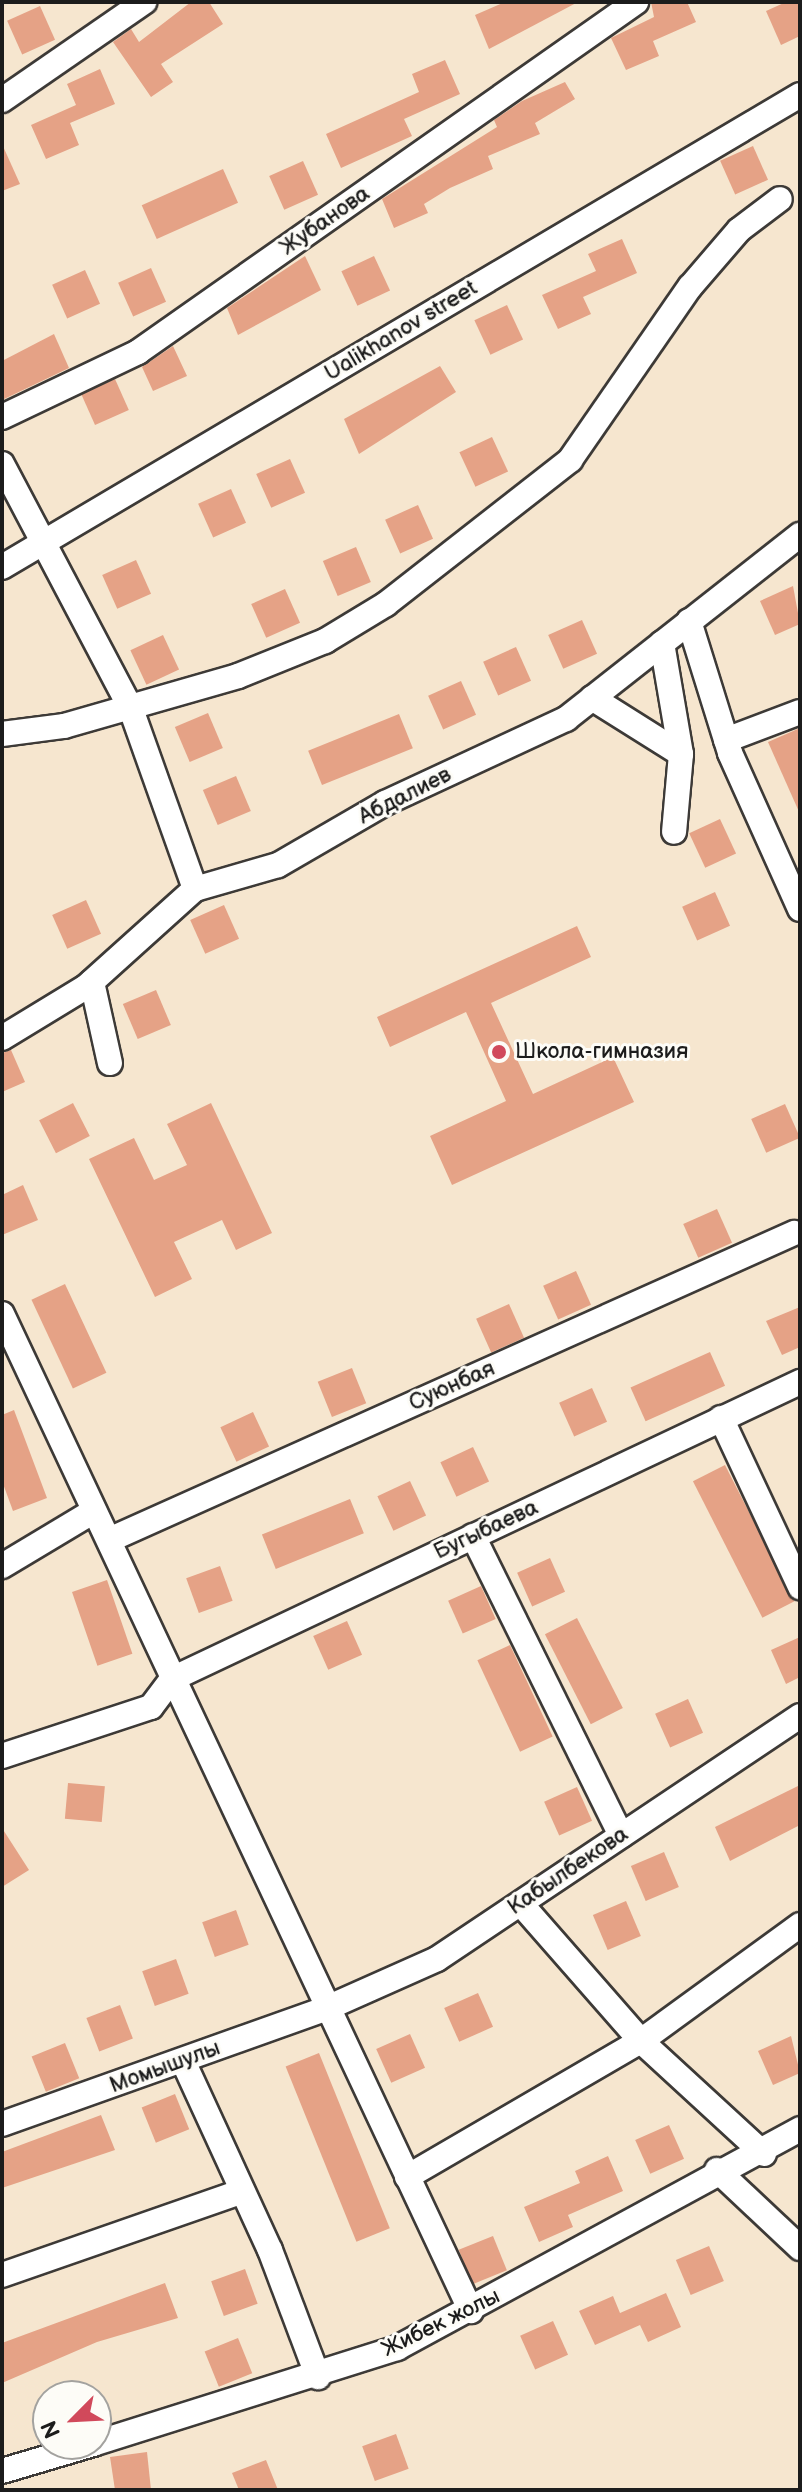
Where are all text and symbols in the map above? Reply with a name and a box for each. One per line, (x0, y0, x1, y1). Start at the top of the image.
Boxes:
street label: Жубанова (275, 181, 375, 261)
street label: Ualikhanov street (320, 275, 482, 387)
street label: Абдалиев (354, 761, 456, 831)
place label: Школа-гимназия (515, 1039, 688, 1065)
marker: Школа-гимназия (490, 1043, 508, 1061)
street label: Суюнбая (405, 1355, 499, 1417)
street label: Бугыбаева (430, 1494, 542, 1566)
street label: Кабылбекова (503, 1821, 633, 1921)
street label: Момышулы (106, 2035, 224, 2099)
street label: Жибек жолы (378, 2283, 504, 2363)
north arrow (32, 2380, 112, 2460)
text: N (36, 2416, 67, 2442)

